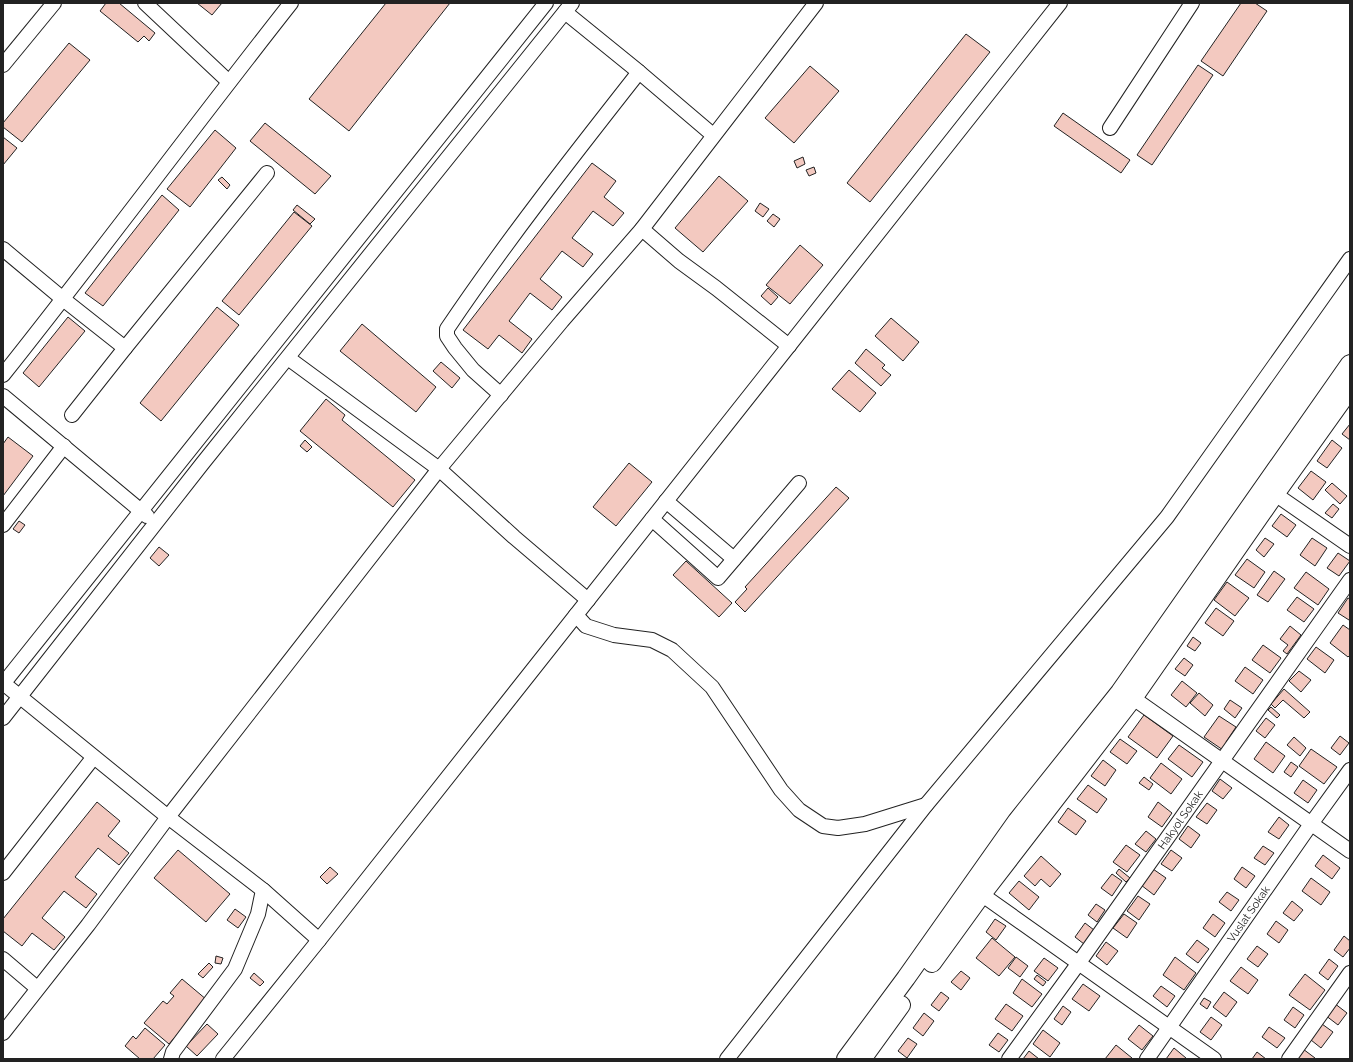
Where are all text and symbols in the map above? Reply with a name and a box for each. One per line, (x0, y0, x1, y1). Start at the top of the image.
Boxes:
street label: Hakyol Sokak (1155, 788, 1206, 852)
street label: Vuslat Sokak (1225, 884, 1273, 945)

